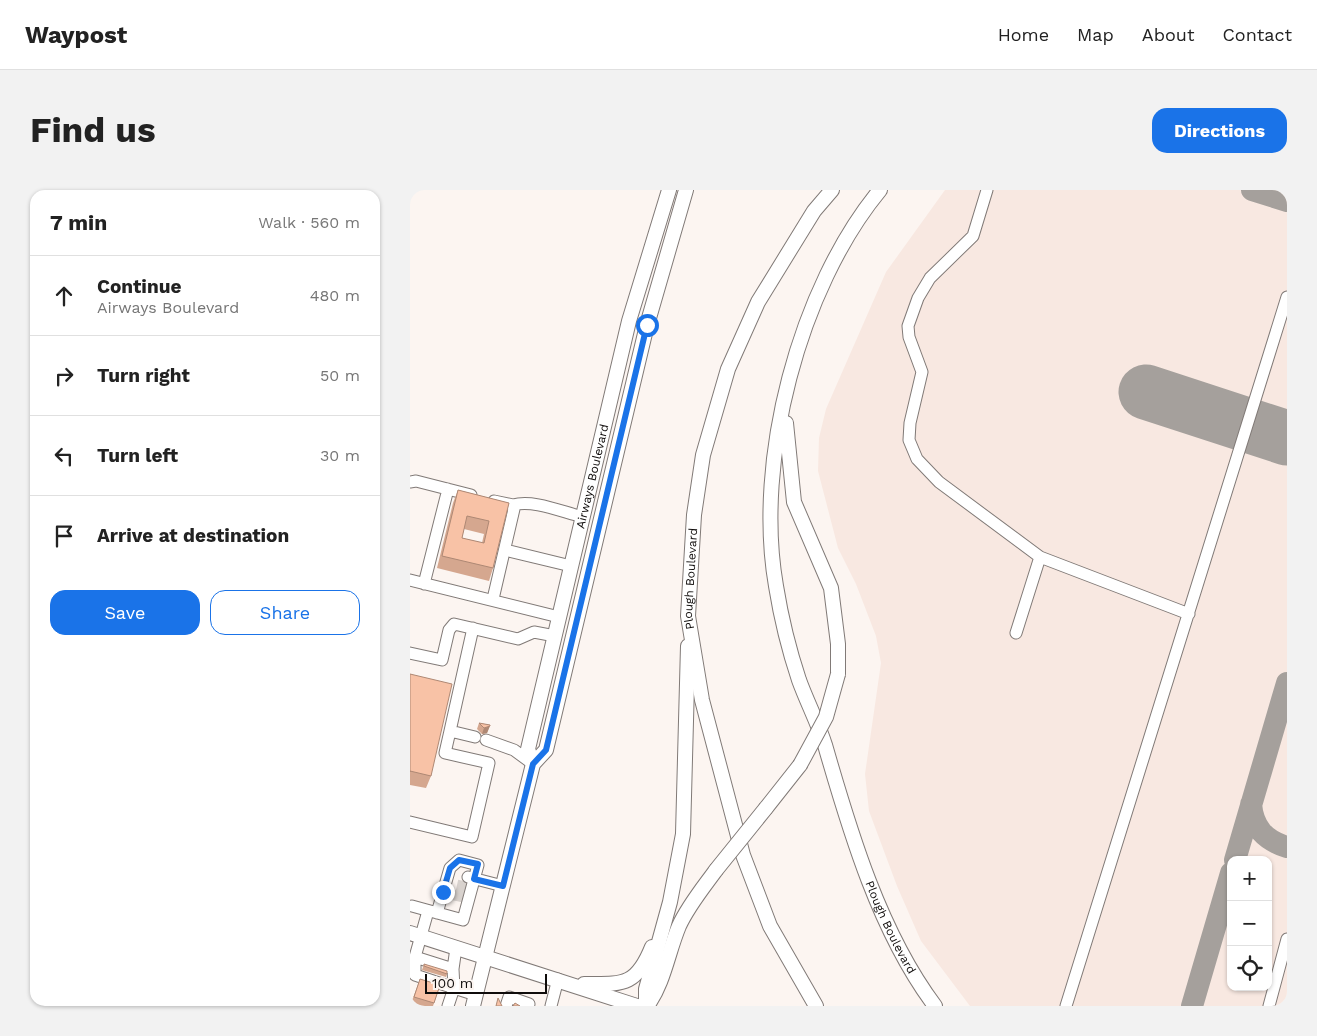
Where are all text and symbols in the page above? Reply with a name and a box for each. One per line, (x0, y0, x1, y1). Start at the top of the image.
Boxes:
text: Waypost (25, 21, 127, 49)
text: Home (998, 24, 1049, 45)
text: Map (1077, 24, 1114, 45)
text: About (1142, 24, 1194, 45)
text: Contact (1222, 24, 1292, 45)
button: Directions (1152, 108, 1287, 153)
text: Find us (30, 109, 156, 151)
text: 7 min (50, 210, 107, 235)
text: Walk · 560 m (258, 213, 360, 232)
text: Continue (97, 275, 181, 298)
icon: ahead (50, 282, 78, 310)
text: 480 m (310, 286, 360, 305)
text: Airways Boulevard (97, 298, 239, 317)
route start (636, 314, 659, 337)
icon: right (50, 362, 78, 390)
text: Turn right (97, 364, 190, 387)
text: 50 m (320, 366, 360, 385)
street label: Airways Boulevard (573, 423, 611, 530)
icon: left (50, 442, 78, 470)
text: Turn left (97, 444, 178, 467)
text: 30 m (320, 446, 360, 465)
icon: arrive (50, 522, 78, 550)
text: Arrive at destination (97, 524, 289, 547)
street label: Plough Boulevard (681, 528, 700, 630)
button: Save (50, 590, 200, 635)
button: Share (210, 590, 360, 635)
map controls (1227, 856, 1272, 991)
button: + (1227, 856, 1272, 901)
street label: Plough Boulevard (862, 879, 919, 976)
route end (432, 881, 455, 904)
button: − (1227, 901, 1272, 946)
button: locate (1227, 946, 1272, 991)
scale bar (425, 971, 548, 994)
text: 100 m (432, 975, 473, 991)

